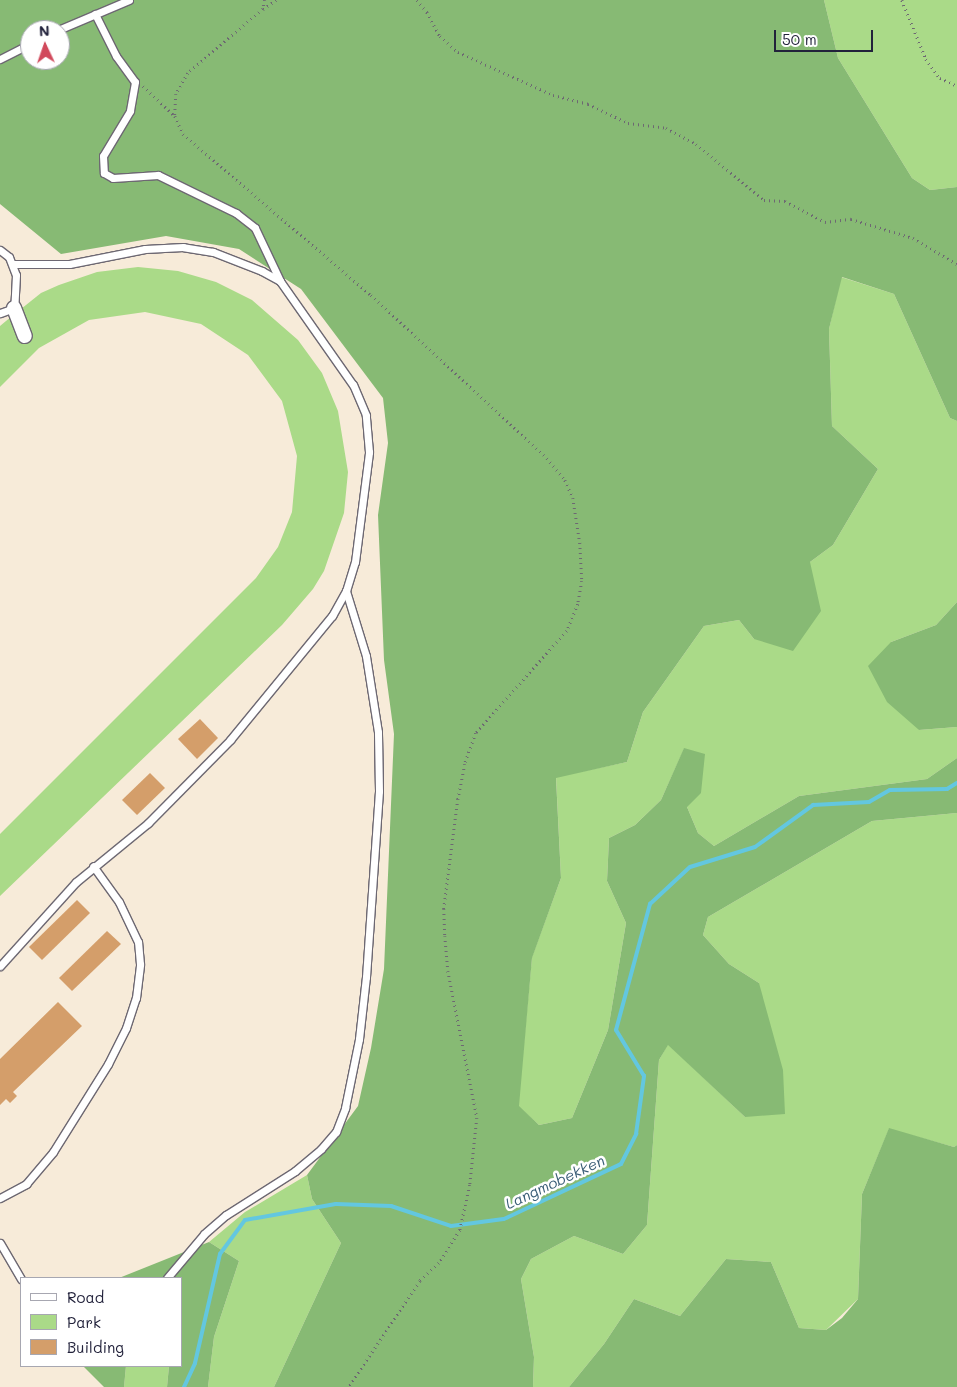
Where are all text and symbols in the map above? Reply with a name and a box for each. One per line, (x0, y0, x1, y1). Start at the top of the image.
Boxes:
north arrow (20, 20, 70, 70)
scale bar (777, 20, 876, 52)
text: N (38, 21, 50, 40)
text: 50 m (782, 29, 817, 49)
water label: Langmobekken (503, 1151, 607, 1213)
legend (20, 1277, 182, 1367)
text: Road (67, 1287, 104, 1307)
text: Park (67, 1312, 101, 1332)
text: Building (67, 1337, 124, 1357)

